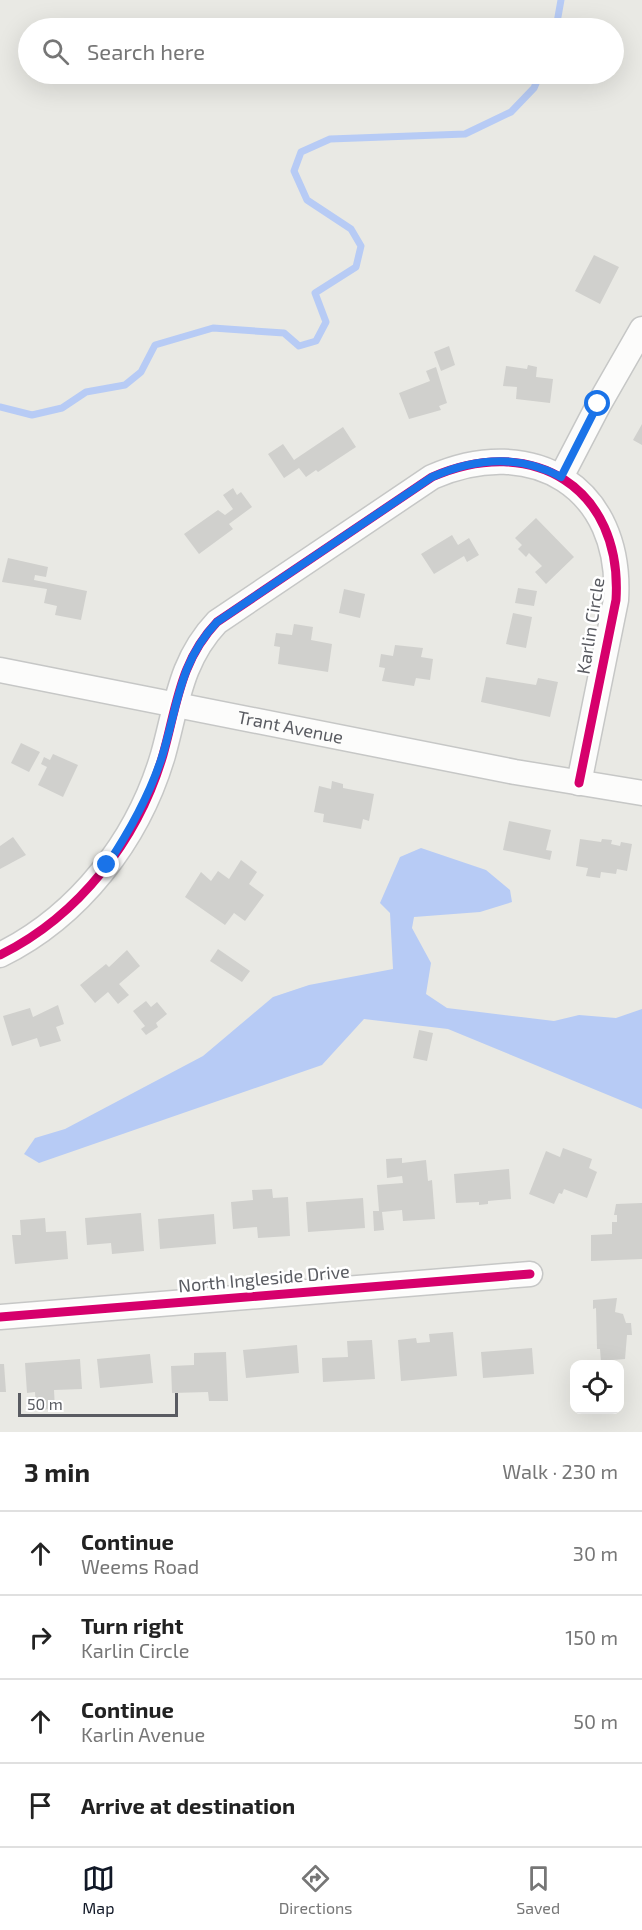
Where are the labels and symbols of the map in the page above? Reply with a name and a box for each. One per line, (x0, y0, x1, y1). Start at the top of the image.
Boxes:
route start (584, 390, 610, 416)
street label: Karlin Circle (572, 576, 609, 676)
street label: Trant Avenue (236, 705, 345, 748)
route end (93, 851, 119, 877)
street label: North Ingleside Drive (177, 1260, 351, 1296)
scale bar (18, 1390, 178, 1418)

